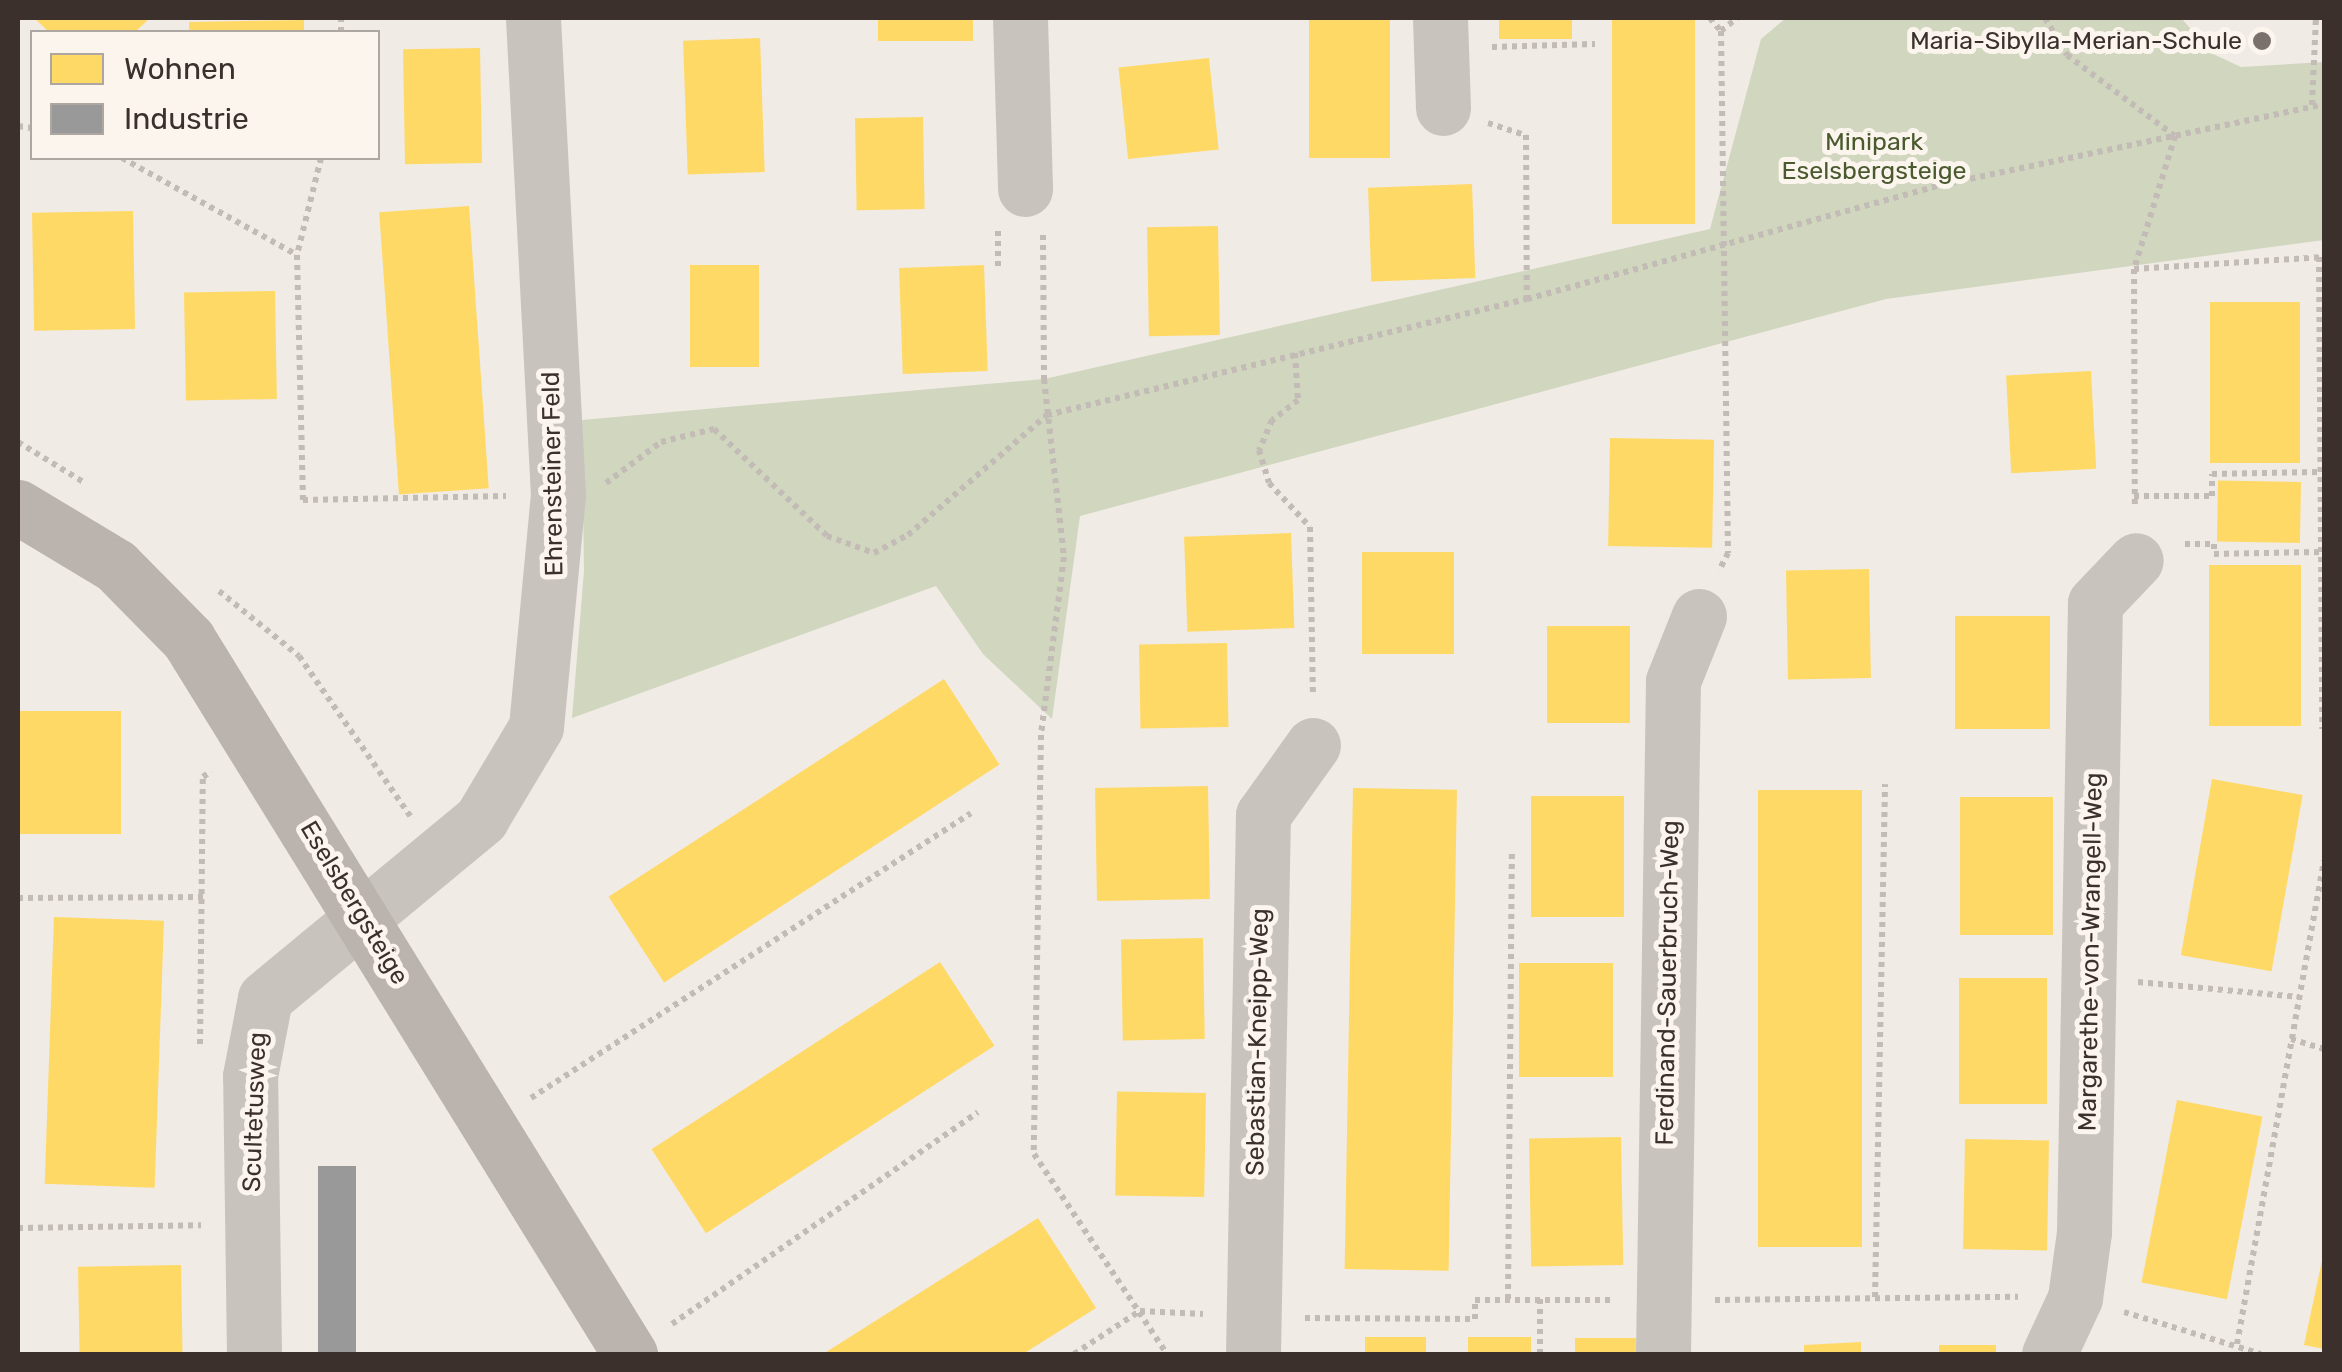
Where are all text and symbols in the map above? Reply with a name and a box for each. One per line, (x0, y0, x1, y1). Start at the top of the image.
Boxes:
place label: Maria-Sibylla-Merian-Schule (1910, 26, 2242, 56)
legend (30, 30, 380, 160)
marker: Maria-Sibylla-Merian-Schule (2251, 30, 2273, 52)
text: Wohnen (124, 51, 236, 87)
text: Industrie (124, 101, 249, 137)
park label: Minipark Eselsbergsteige (1781, 128, 1967, 187)
street label: Ehrensteiner Feld (536, 371, 570, 577)
street label: Margarethe-von-Wrangell-Weg (2073, 772, 2109, 1132)
street label: Eselsbergsteige (293, 816, 415, 990)
street label: Ferdinand-Sauerbruch-Weg (1650, 820, 1686, 1146)
street label: Sebastian-Kneipp-Weg (1241, 908, 1275, 1176)
street label: Scultetusweg (237, 1032, 273, 1192)

